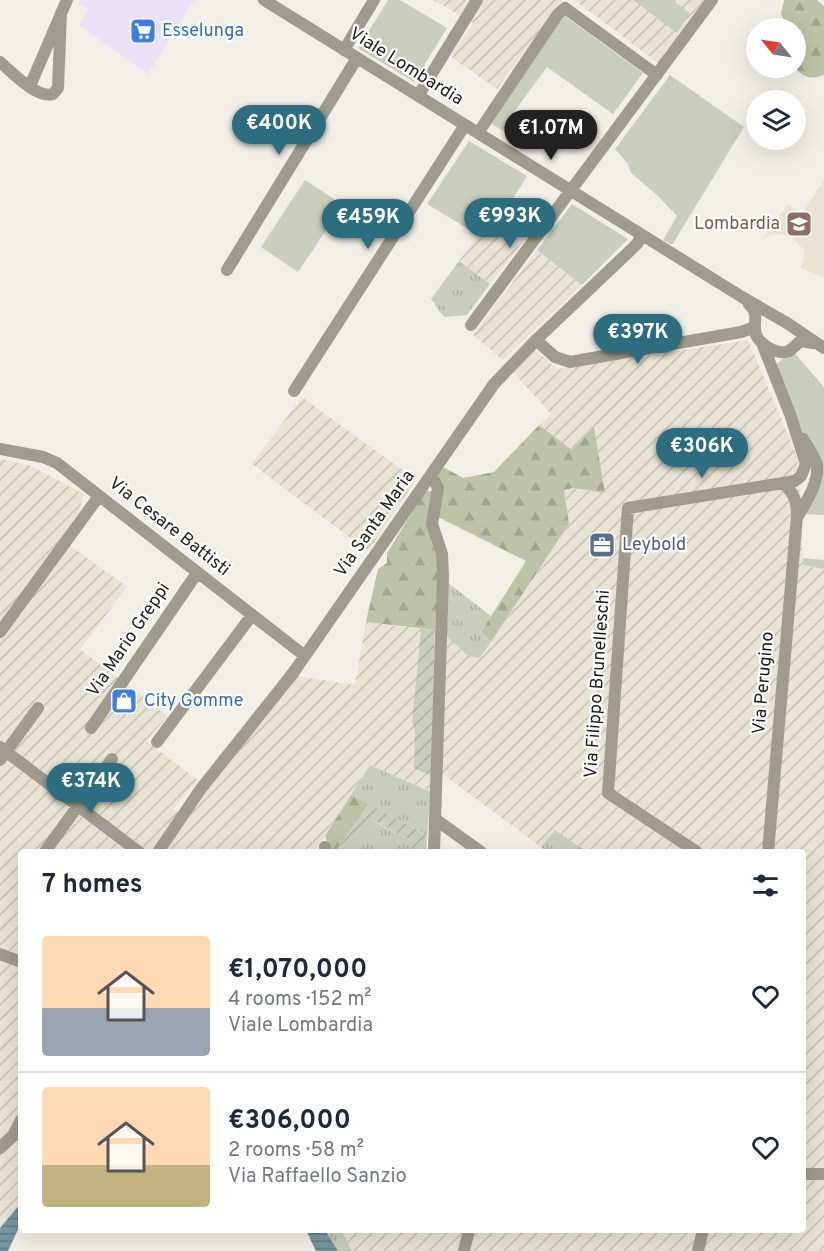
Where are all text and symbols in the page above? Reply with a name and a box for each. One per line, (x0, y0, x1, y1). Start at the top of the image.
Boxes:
supermarket icon: Esselunga (128, 16, 158, 46)
north arrow (746, 18, 806, 78)
map controls (746, 18, 806, 150)
place label: Esselunga (162, 20, 244, 43)
street label: Viale Lombardia (345, 23, 467, 111)
button: layers (746, 90, 806, 150)
pin: €400K (237, 105, 321, 156)
pin: €1.07M (502, 110, 600, 161)
text: €400K (246, 111, 312, 137)
text: €1.07M (518, 116, 584, 142)
pin: €993K (468, 198, 552, 249)
pin: €459K (326, 199, 410, 250)
text: €993K (478, 204, 542, 230)
text: €459K (336, 205, 400, 231)
school or university icon: Lombardia (784, 209, 814, 239)
place label: Lombardia (694, 213, 780, 236)
pin: €397K (596, 314, 680, 365)
text: €397K (607, 320, 669, 346)
pin: €306K (660, 428, 744, 479)
text: €306K (670, 434, 734, 460)
street label: Via Santa Maria (330, 466, 420, 582)
street label: Via Cesare Battisti (104, 472, 234, 582)
office icon: Leybold (587, 530, 617, 560)
place label: Leybold (622, 534, 686, 557)
street label: Via Mario Greppi (82, 578, 176, 702)
street label: Via Filippo Brunelleschi (580, 589, 616, 779)
street label: Via Perugino (748, 631, 780, 735)
shop icon: City Gomme (109, 686, 139, 716)
place label: City Gomme (144, 690, 243, 713)
pin: €374K (49, 763, 133, 814)
text: €374K (61, 769, 121, 795)
text: 7 homes (42, 869, 142, 902)
icon: filters (749, 869, 782, 902)
text: €1,070,000 (228, 954, 367, 987)
icon: home (90, 960, 162, 1032)
icon: heart (749, 980, 782, 1013)
text: 4 rooms · 152 m² (228, 987, 372, 1013)
text: Viale Lombardia (228, 1013, 373, 1039)
text: €306,000 (228, 1105, 351, 1138)
icon: home (90, 1111, 162, 1183)
icon: heart (749, 1131, 782, 1164)
text: 2 rooms · 58 m² (228, 1138, 364, 1164)
text: Via Raffaello Sanzio (228, 1164, 407, 1190)

